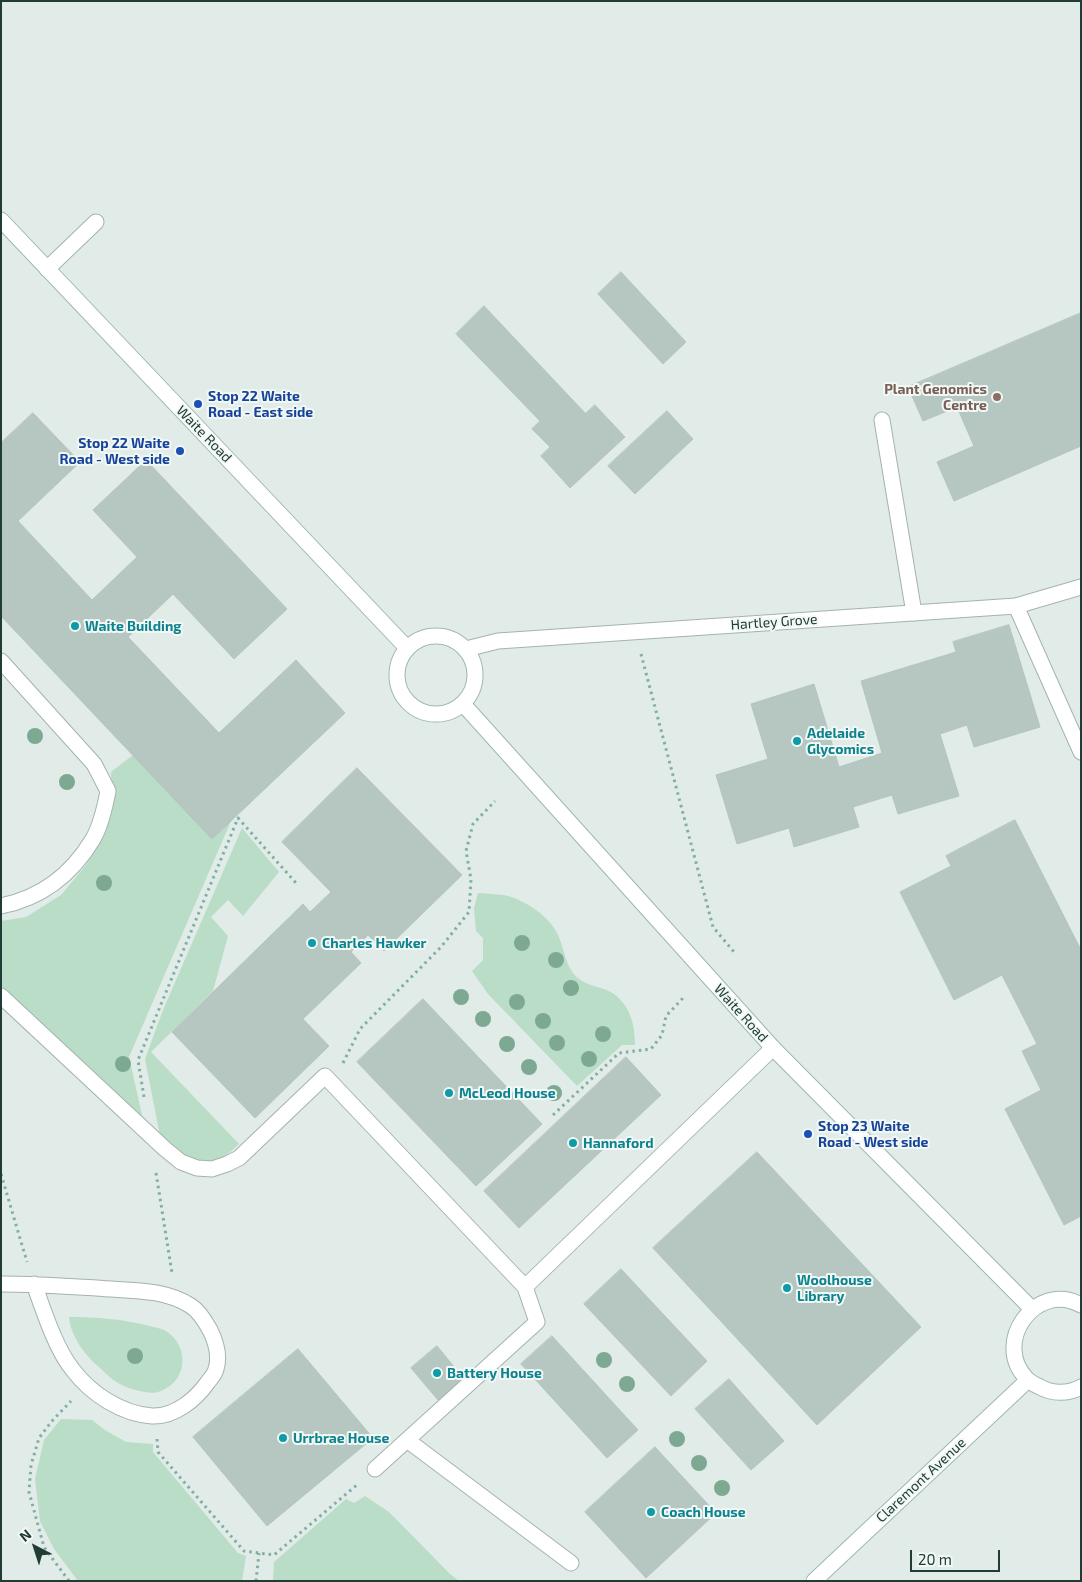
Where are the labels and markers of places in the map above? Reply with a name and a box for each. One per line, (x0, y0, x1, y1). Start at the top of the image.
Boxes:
place label: Plant Genomics Centre (884, 381, 987, 414)
place label: Stop 22 Waite Road - East side (208, 388, 313, 421)
marker: Plant Genomics Centre (991, 391, 1003, 403)
marker: Stop 22 Waite Road - East side (192, 398, 204, 410)
place label: Stop 22 Waite Road - West side (59, 435, 170, 468)
marker: Stop 22 Waite Road - West side (174, 445, 186, 457)
place label: Waite Building (85, 618, 181, 634)
marker: Waite Building (69, 620, 81, 632)
place label: Adelaide Glycomics (807, 725, 874, 758)
marker: Adelaide Glycomics (791, 735, 803, 747)
place label: Charles Hawker (322, 935, 427, 951)
marker: Charles Hawker (306, 937, 318, 949)
place label: McLeod House (459, 1085, 556, 1101)
marker: McLeod House (443, 1087, 455, 1099)
place label: Stop 23 Waite Road - West side (818, 1118, 929, 1150)
marker: Stop 23 Waite Road - West side (802, 1128, 814, 1140)
place label: Hannaford (583, 1135, 654, 1151)
marker: Hannaford (567, 1137, 579, 1149)
place label: Woolhouse Library (797, 1272, 872, 1304)
marker: Woolhouse Library (781, 1282, 793, 1294)
place label: Battery House (447, 1365, 542, 1381)
marker: Battery House (431, 1367, 443, 1379)
place label: Urrbrae House (293, 1430, 389, 1446)
marker: Urrbrae House (277, 1432, 289, 1444)
place label: Coach House (661, 1504, 746, 1520)
marker: Coach House (645, 1506, 657, 1518)

